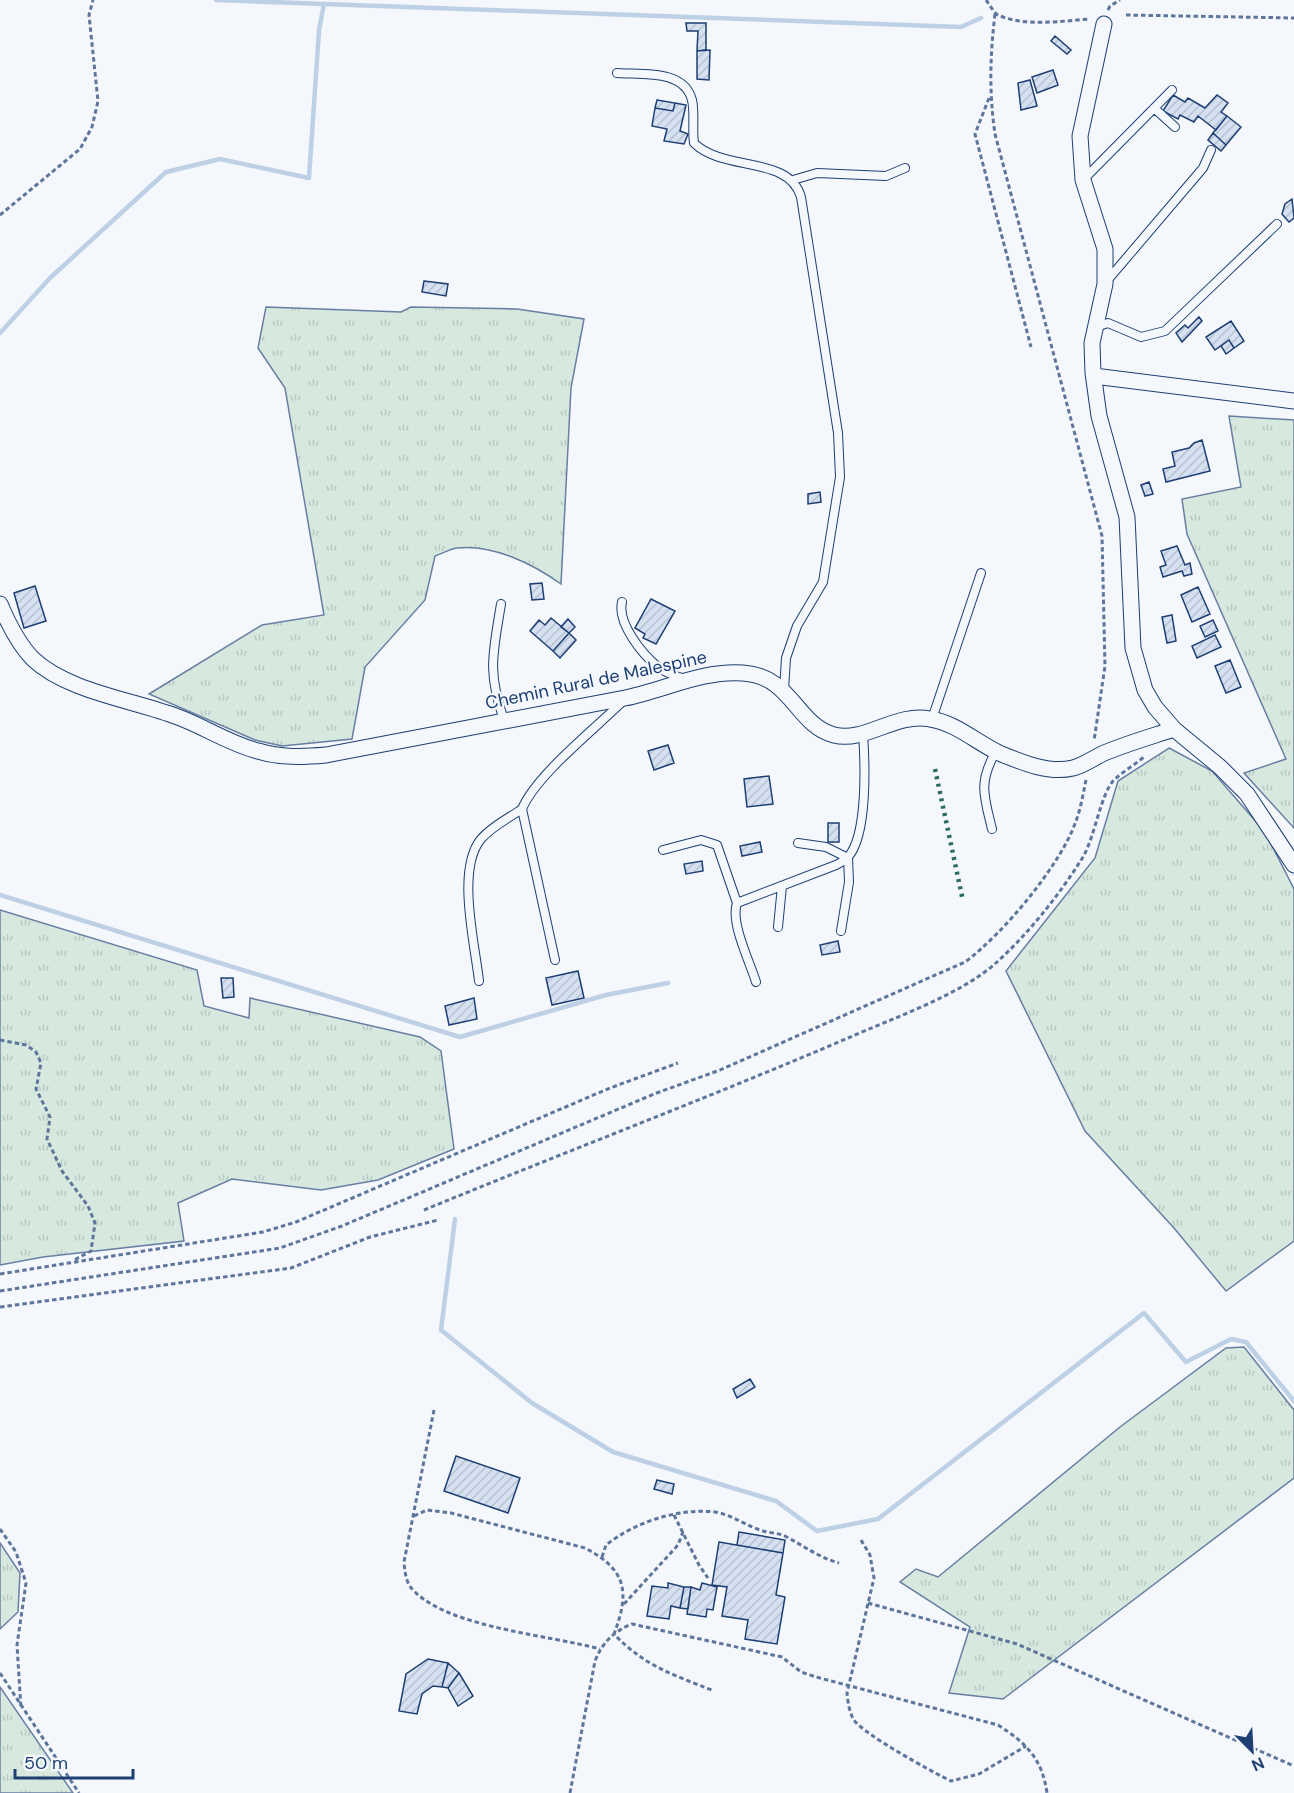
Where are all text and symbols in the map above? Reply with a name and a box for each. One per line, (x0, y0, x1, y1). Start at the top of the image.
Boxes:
street label: Chemin Rural de Malespine (483, 645, 709, 715)
north arrow (1222, 1721, 1282, 1781)
scale bar (15, 1742, 134, 1780)
text: 50 m (24, 1751, 68, 1775)
text: N (1248, 1752, 1267, 1776)

